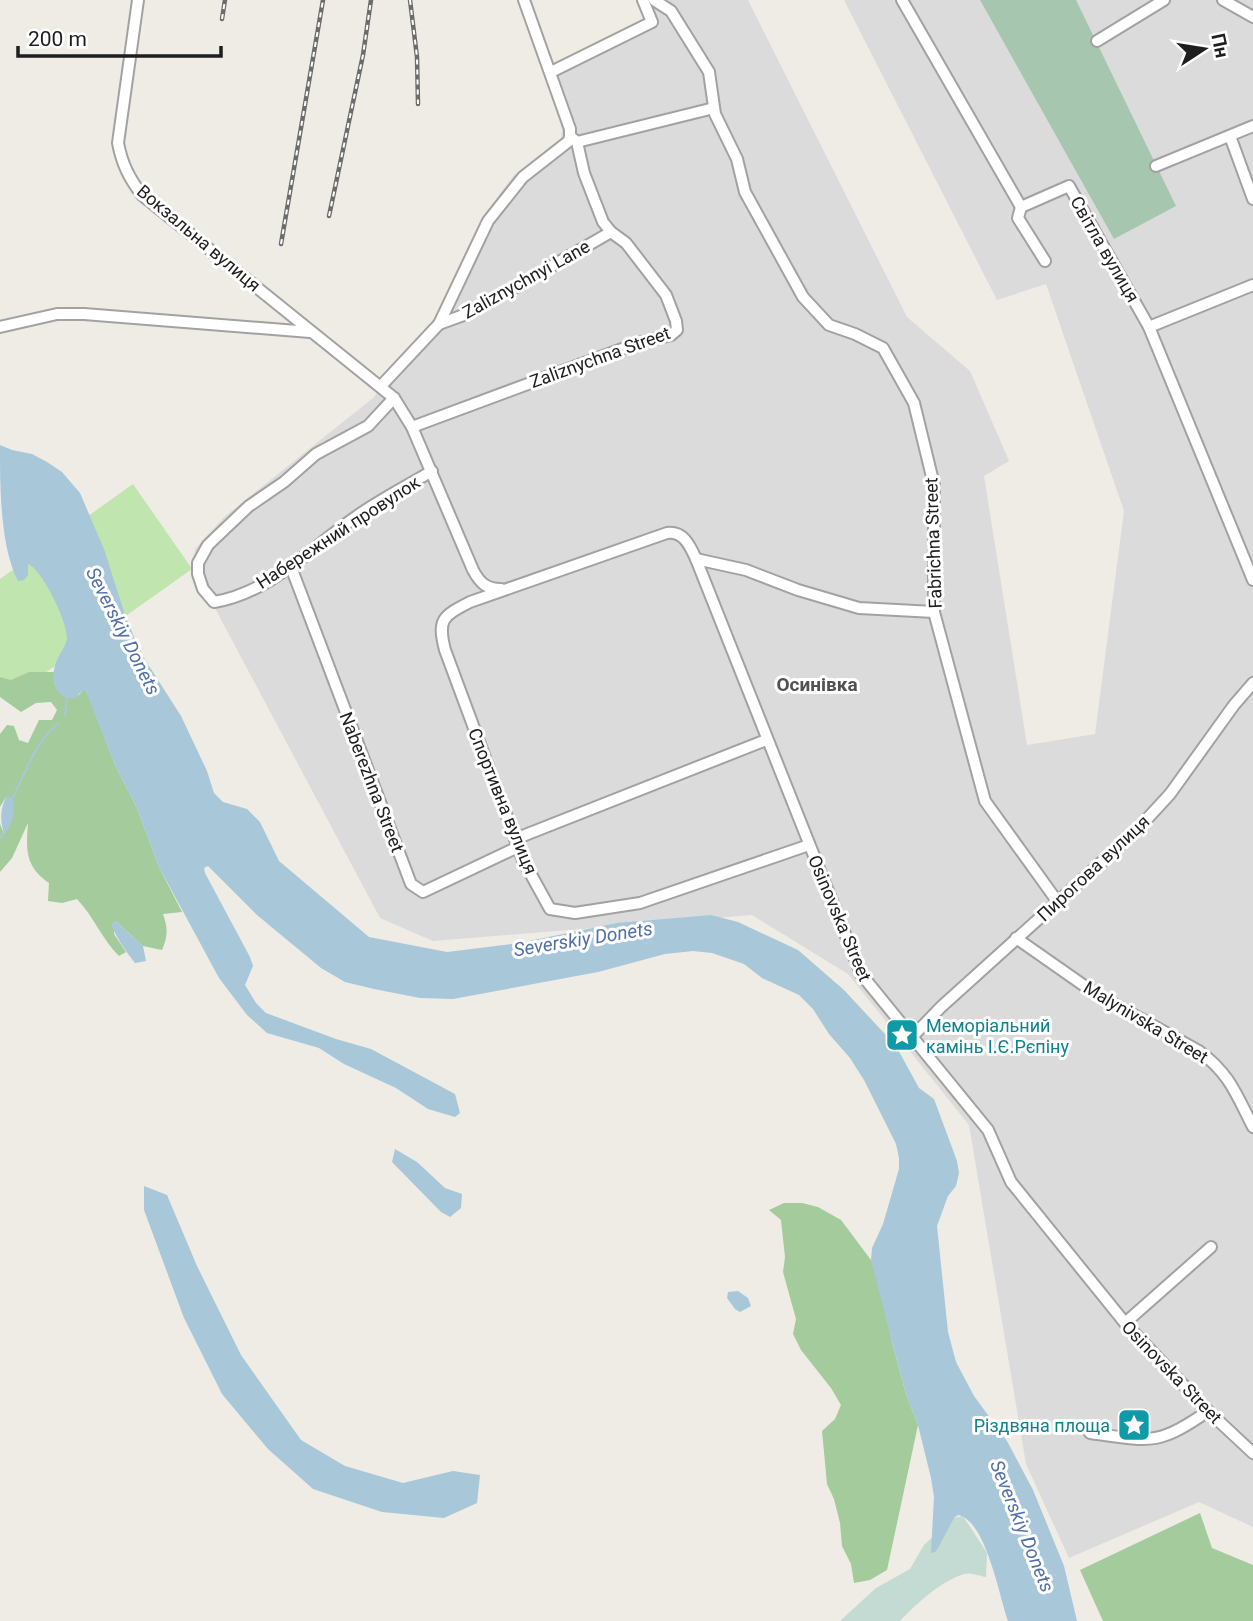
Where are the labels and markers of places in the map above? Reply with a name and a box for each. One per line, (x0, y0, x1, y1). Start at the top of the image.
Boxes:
place label: Меморіальний камінь І.Є.Рєпіну (926, 1015, 1069, 1057)
place icon: Меморіальний камінь І.Є.Рєпіну (883, 1016, 921, 1054)
place icon: Різдвяна площа (1115, 1406, 1153, 1444)
place label: Різдвяна площа (974, 1415, 1110, 1436)

